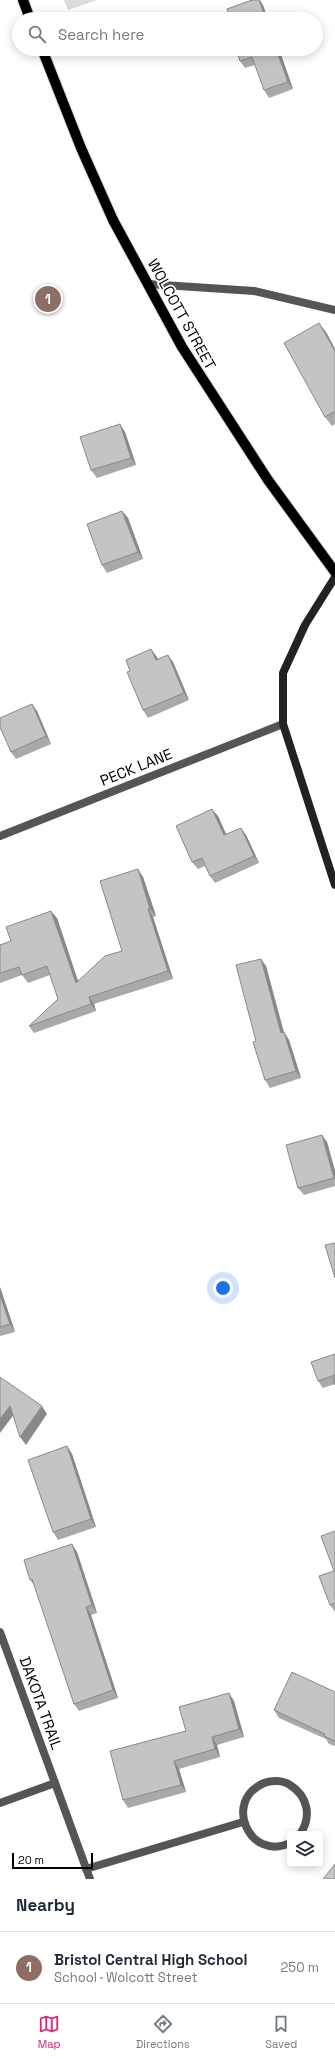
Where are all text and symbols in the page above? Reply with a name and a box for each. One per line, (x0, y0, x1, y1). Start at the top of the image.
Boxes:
search box (12, 12, 323, 56)
icon: search (26, 23, 48, 45)
text: Search here (58, 25, 144, 44)
street label: WOLCOTT STREET (144, 255, 220, 373)
pin: 1 (35, 284, 61, 314)
street label: PECK LANE (97, 744, 175, 790)
your location (213, 1278, 233, 1298)
street label: DAKOTA TRAIL (15, 1654, 67, 1752)
map controls (287, 1831, 323, 1867)
button: layers (287, 1831, 323, 1867)
scale bar (12, 1851, 93, 1870)
text: 20 m (18, 1853, 44, 1867)
text: Nearby (16, 1894, 75, 1916)
text: Bristol Central High School (54, 1950, 248, 1969)
text: 1 (26, 1959, 32, 1976)
text: 250 m (281, 1959, 319, 1976)
text: School · Wolcott Street (54, 1969, 197, 1986)
tab: Map (38, 2013, 61, 2051)
tab: Directions (136, 2013, 190, 2051)
tab: Saved (265, 2013, 297, 2051)

